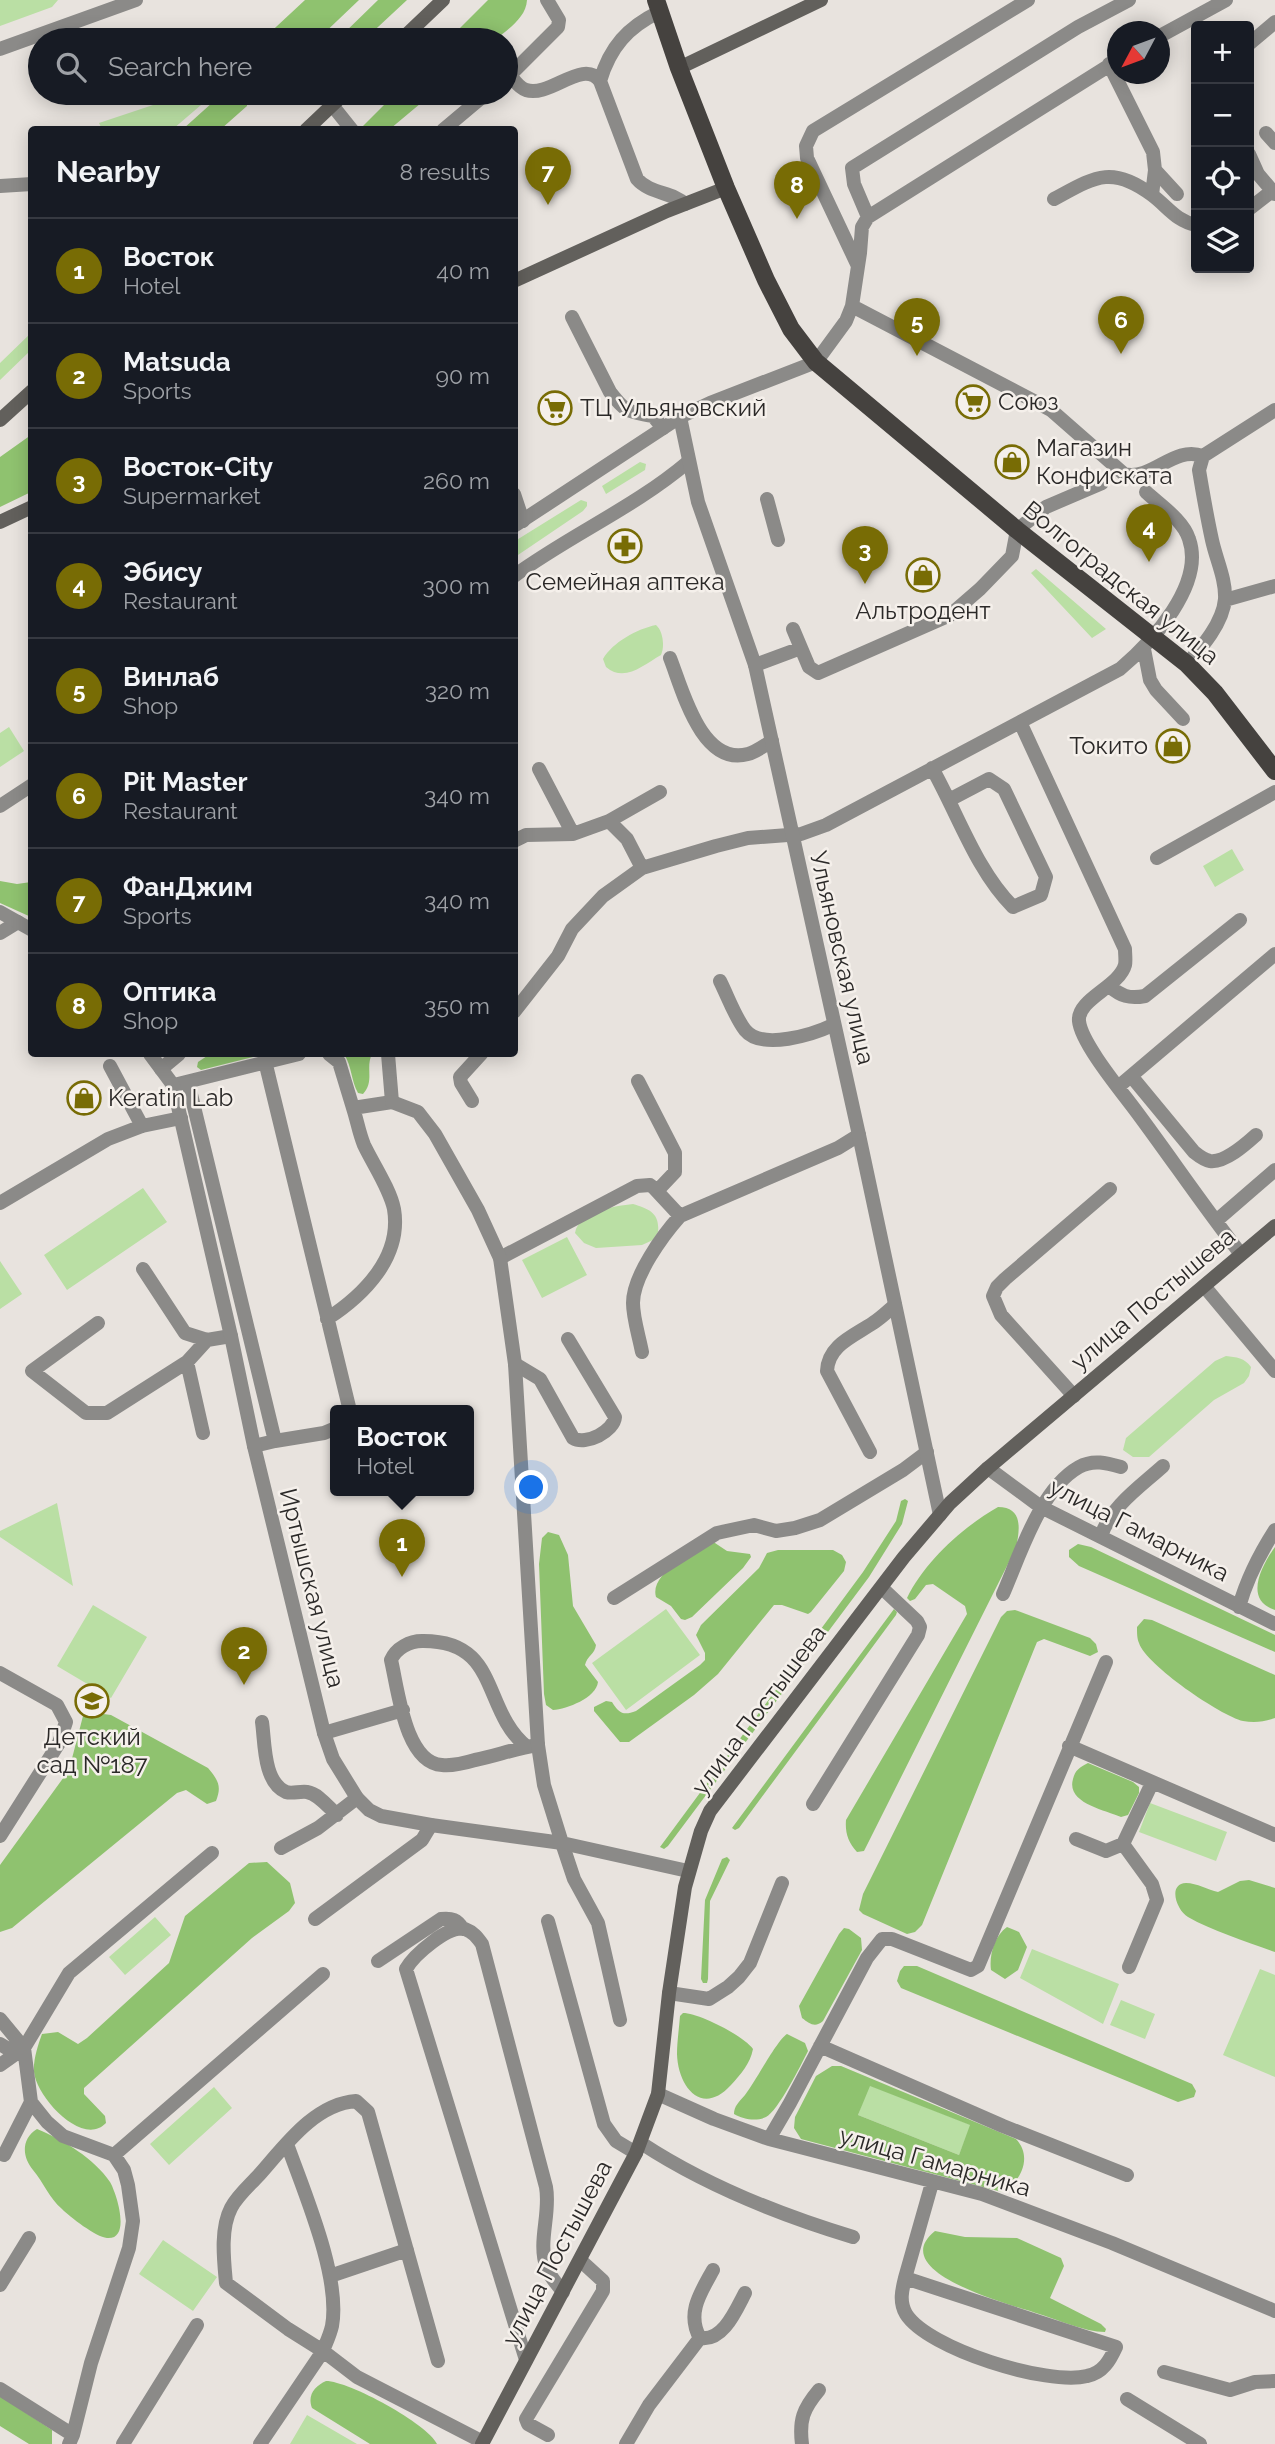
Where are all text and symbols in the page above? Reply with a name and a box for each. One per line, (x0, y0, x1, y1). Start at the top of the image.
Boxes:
north arrow (1107, 21, 1170, 84)
map controls (1191, 21, 1254, 273)
button: + (1191, 21, 1254, 84)
search box (28, 28, 518, 105)
icon: search (52, 48, 90, 86)
text: Search here (108, 52, 252, 82)
button: − (1191, 84, 1254, 147)
pin: 7 (525, 147, 571, 205)
button: locate (1191, 147, 1254, 210)
text: Nearby (56, 154, 160, 189)
text: 8 results (399, 158, 490, 185)
pin: 8 (774, 161, 820, 219)
button: layers (1191, 210, 1254, 273)
text: Восток (123, 242, 215, 272)
text: 1 (73, 257, 85, 284)
text: 40 m (436, 257, 490, 284)
text: Hotel (123, 272, 181, 299)
pin: 6 (1098, 296, 1144, 354)
pin: 5 (894, 298, 940, 356)
text: Matsuda (123, 347, 231, 377)
text: 2 (73, 362, 85, 389)
text: 90 m (435, 362, 490, 389)
text: Sports (123, 377, 192, 404)
supermarket icon: Союз (954, 383, 992, 421)
place label: Союз (998, 387, 1058, 416)
supermarket icon: ТЦ Ульяновский (536, 389, 574, 427)
place label: ТЦ Ульяновский (580, 393, 766, 422)
place label: Магазин Конфиската (1036, 433, 1173, 490)
shop icon: Магазин Конфиската (993, 443, 1031, 481)
text: Восток-City (123, 452, 273, 482)
text: 3 (73, 467, 85, 494)
text: 260 m (423, 467, 490, 494)
text: Supermarket (123, 482, 261, 509)
street label: Волгоградская улица (1017, 495, 1225, 671)
pin: 4 (1126, 504, 1172, 562)
pin: 3 (842, 526, 888, 584)
pharmacy icon: Семейная аптека (606, 527, 644, 565)
shop icon: Альтродент (904, 556, 942, 594)
text: Эбису (123, 557, 202, 587)
place label: Семейная аптека (525, 567, 725, 596)
text: 4 (72, 572, 86, 599)
text: 300 m (423, 572, 490, 599)
text: Restaurant (123, 587, 238, 614)
place label: Альтродент (855, 596, 991, 625)
text: Винлаб (123, 662, 219, 692)
text: 5 (73, 677, 85, 704)
text: 320 m (425, 677, 490, 704)
text: Shop (123, 692, 178, 719)
shop icon: Токито (1154, 727, 1192, 765)
place label: Токито (1069, 731, 1148, 760)
text: Pit Master (123, 767, 248, 797)
text: 6 (72, 782, 86, 809)
text: 340 m (424, 782, 490, 809)
text: Restaurant (123, 797, 238, 824)
street label: Ульяновская улица (804, 848, 881, 1067)
text: ФанДжим (123, 872, 253, 902)
text: 7 (73, 887, 85, 914)
text: 340 m (424, 887, 490, 914)
text: Sports (123, 902, 192, 929)
text: Оптика (123, 977, 216, 1007)
text: 8 (72, 992, 86, 1019)
text: 350 m (424, 992, 490, 1019)
text: Shop (123, 1007, 178, 1034)
shop icon: Keratin Lab (65, 1079, 103, 1117)
place label: Keratin Lab (108, 1083, 233, 1112)
street label: улица Постышева (1065, 1221, 1241, 1376)
popup (330, 1405, 474, 1496)
text: Восток (356, 1422, 448, 1452)
text: Hotel (356, 1452, 414, 1479)
your location (514, 1470, 548, 1504)
street label: улица Гамарника (1044, 1472, 1234, 1587)
street label: Иртышская улица (274, 1485, 351, 1691)
pin: 1 (379, 1519, 425, 1577)
street label: улица Постышева (685, 1619, 832, 1800)
pin: 2 (221, 1627, 267, 1685)
school or university icon: Детский сад №187 (73, 1682, 111, 1720)
place label: Детский сад №187 (37, 1722, 148, 1779)
street label: улица Гамарника (836, 2120, 1034, 2203)
street label: улица Постышева (496, 2155, 618, 2350)

